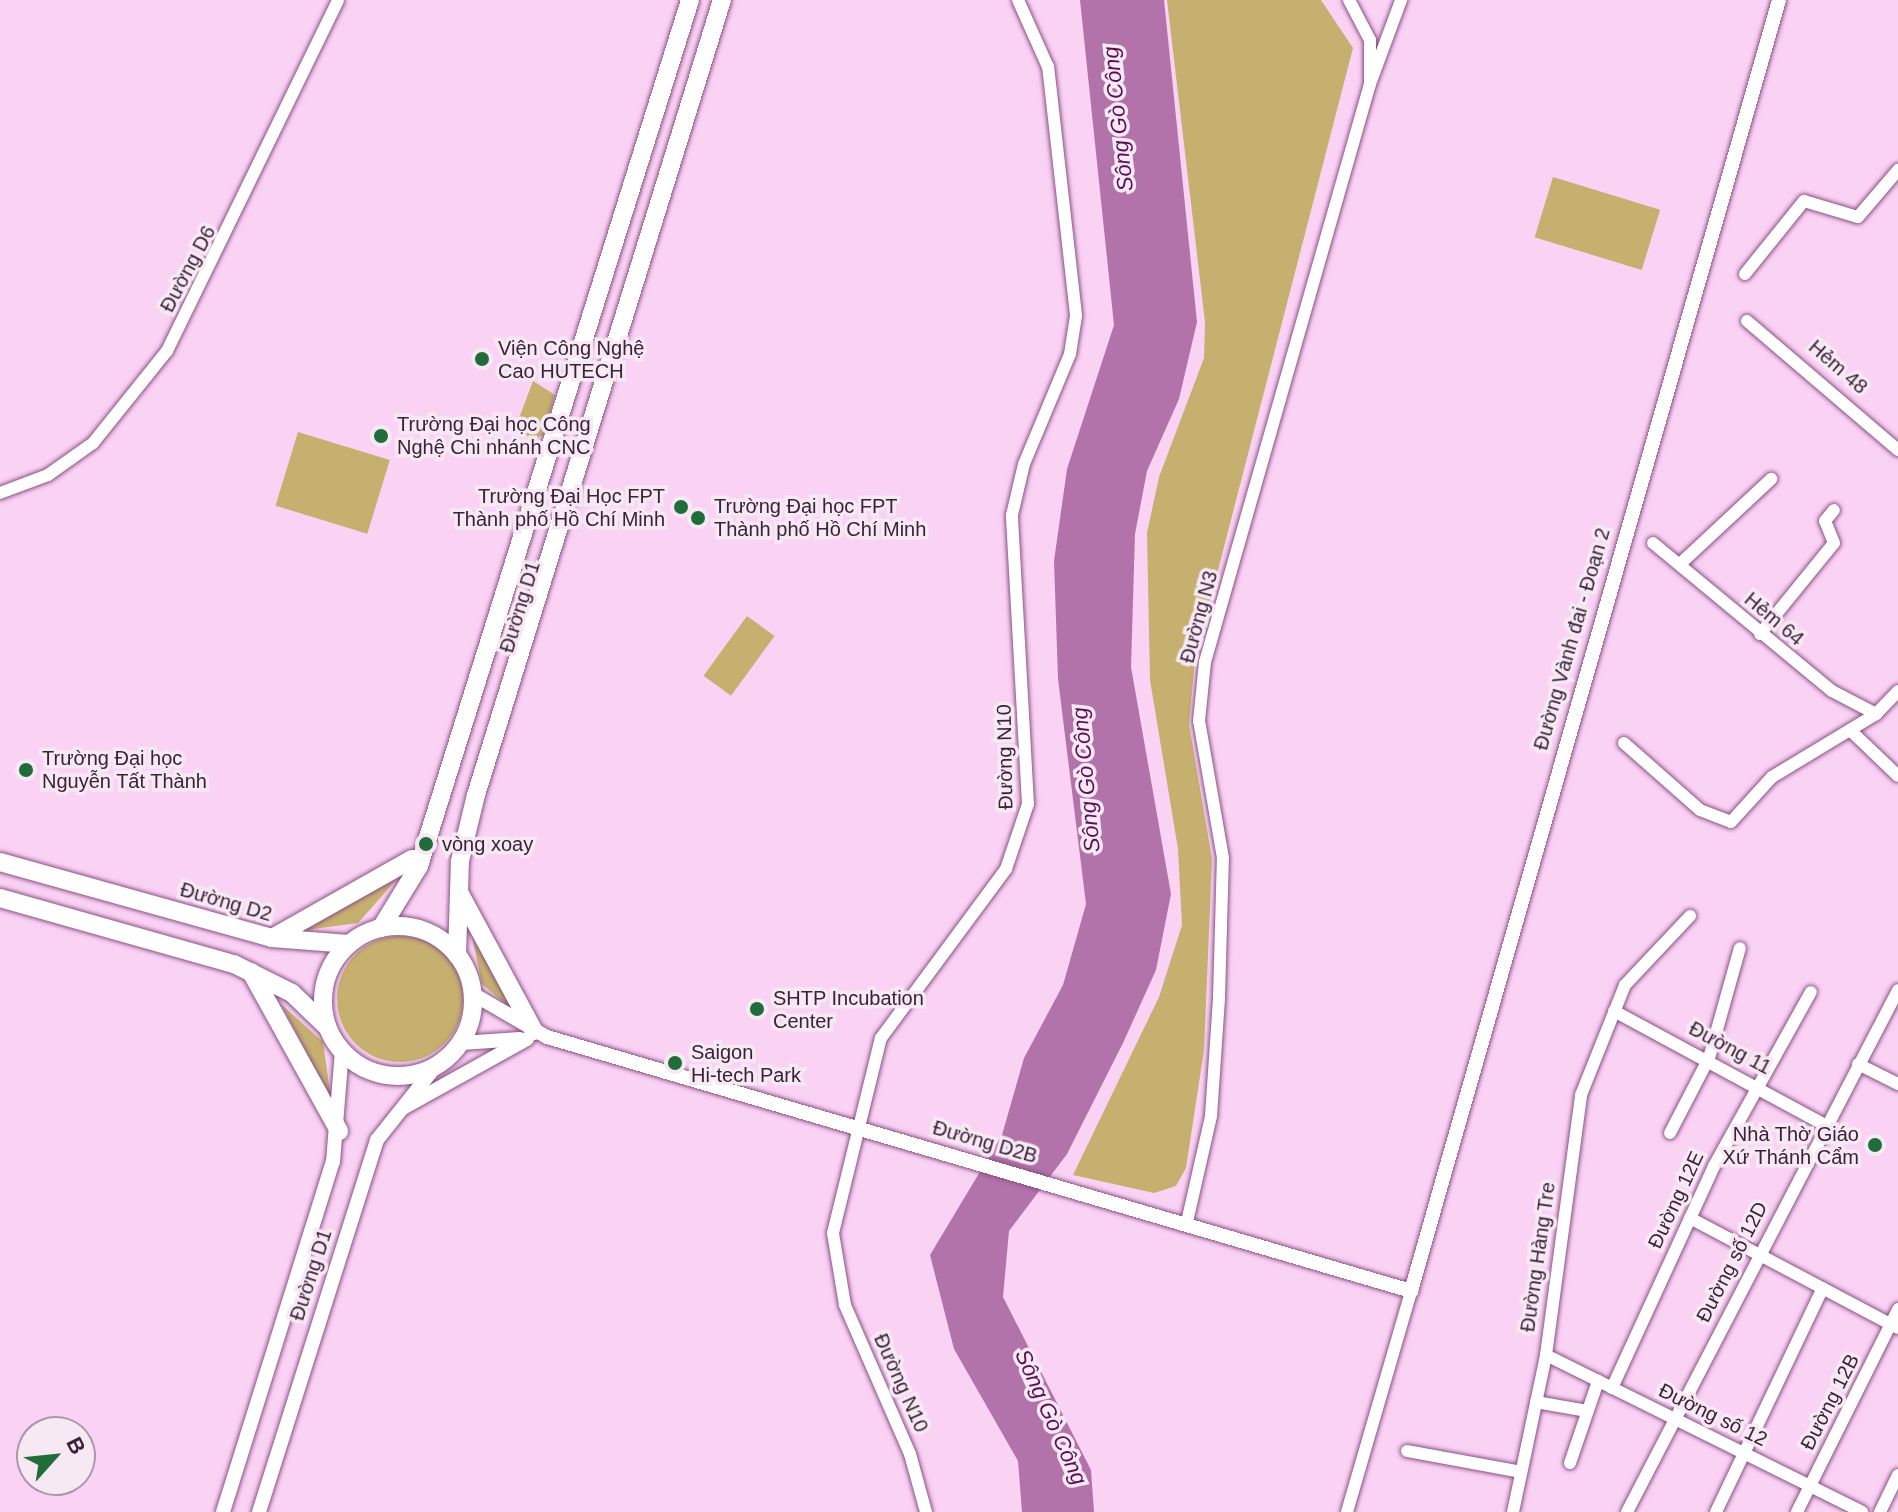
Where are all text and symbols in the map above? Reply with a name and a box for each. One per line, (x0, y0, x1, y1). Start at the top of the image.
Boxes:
water label: Sông Gò Công (1097, 45, 1139, 193)
street label: Đường D6 (155, 222, 221, 316)
street label: Hẻm 48 (1804, 335, 1872, 399)
place label: Viện Công Nghệ Cao HUTECH (498, 336, 644, 383)
marker: Viện Công Nghệ Cao HUTECH (473, 350, 491, 368)
place label: Trường Đại học Công Nghệ Chi nhánh CNC (397, 412, 591, 459)
marker: Trường Đại học Công Nghệ Chi nhánh CNC (372, 427, 390, 445)
place label: Trường Đại Học FPT Thành phố Hồ Chí Minh (453, 484, 665, 531)
place label: Trường Đại học FPT Thành phố Hồ Chí Minh (714, 494, 926, 541)
marker: Trường Đại Học FPT Thành phố Hồ Chí Minh (672, 498, 690, 516)
marker: Trường Đại học FPT Thành phố Hồ Chí Minh (689, 509, 707, 527)
street label: Đường Vành đai - Đoạn 2 (1529, 525, 1615, 753)
street label: Đường D1 (495, 558, 545, 656)
street label: Đường N3 (1175, 568, 1223, 666)
street label: Hẻm 64 (1739, 587, 1809, 651)
street label: Đường N10 (992, 704, 1018, 810)
water label: Sông Gò Công (1067, 706, 1105, 854)
place label: Trường Đại học Nguyễn Tất Thành (42, 746, 208, 793)
marker: Trường Đại học Nguyễn Tất Thành (17, 761, 35, 779)
place label: vòng xoay (442, 832, 533, 856)
marker: vòng xoay (417, 835, 435, 853)
street label: Đường D2 (177, 877, 275, 927)
place label: SHTP Incubation Center (773, 986, 924, 1033)
marker: SHTP Incubation Center (748, 1000, 766, 1018)
street label: Đường 11 (1685, 1016, 1775, 1080)
place label: Saigon Hi-tech Park (691, 1040, 801, 1087)
marker: Saigon Hi-tech Park (666, 1054, 684, 1072)
street label: Đường D2B (930, 1116, 1040, 1168)
place label: Nhà Thờ Giáo Xứ Thánh Cẩm (1722, 1122, 1859, 1169)
marker: Nhà Thờ Giáo Xứ Thánh Cẩm (1866, 1136, 1884, 1154)
street label: Đường 12E (1643, 1148, 1709, 1252)
street label: Đường Hàng Tre (1516, 1180, 1560, 1334)
street label: Đường số 12D (1691, 1198, 1773, 1326)
street label: Đường D1 (285, 1226, 337, 1324)
street label: Đường N10 (869, 1330, 933, 1436)
water label: Sông Gò Công (1009, 1345, 1093, 1489)
street label: Đường 12B (1796, 1350, 1864, 1454)
street label: Đường số 12 (1655, 1378, 1771, 1452)
north arrow (16, 1416, 96, 1496)
text: B (61, 1433, 91, 1459)

